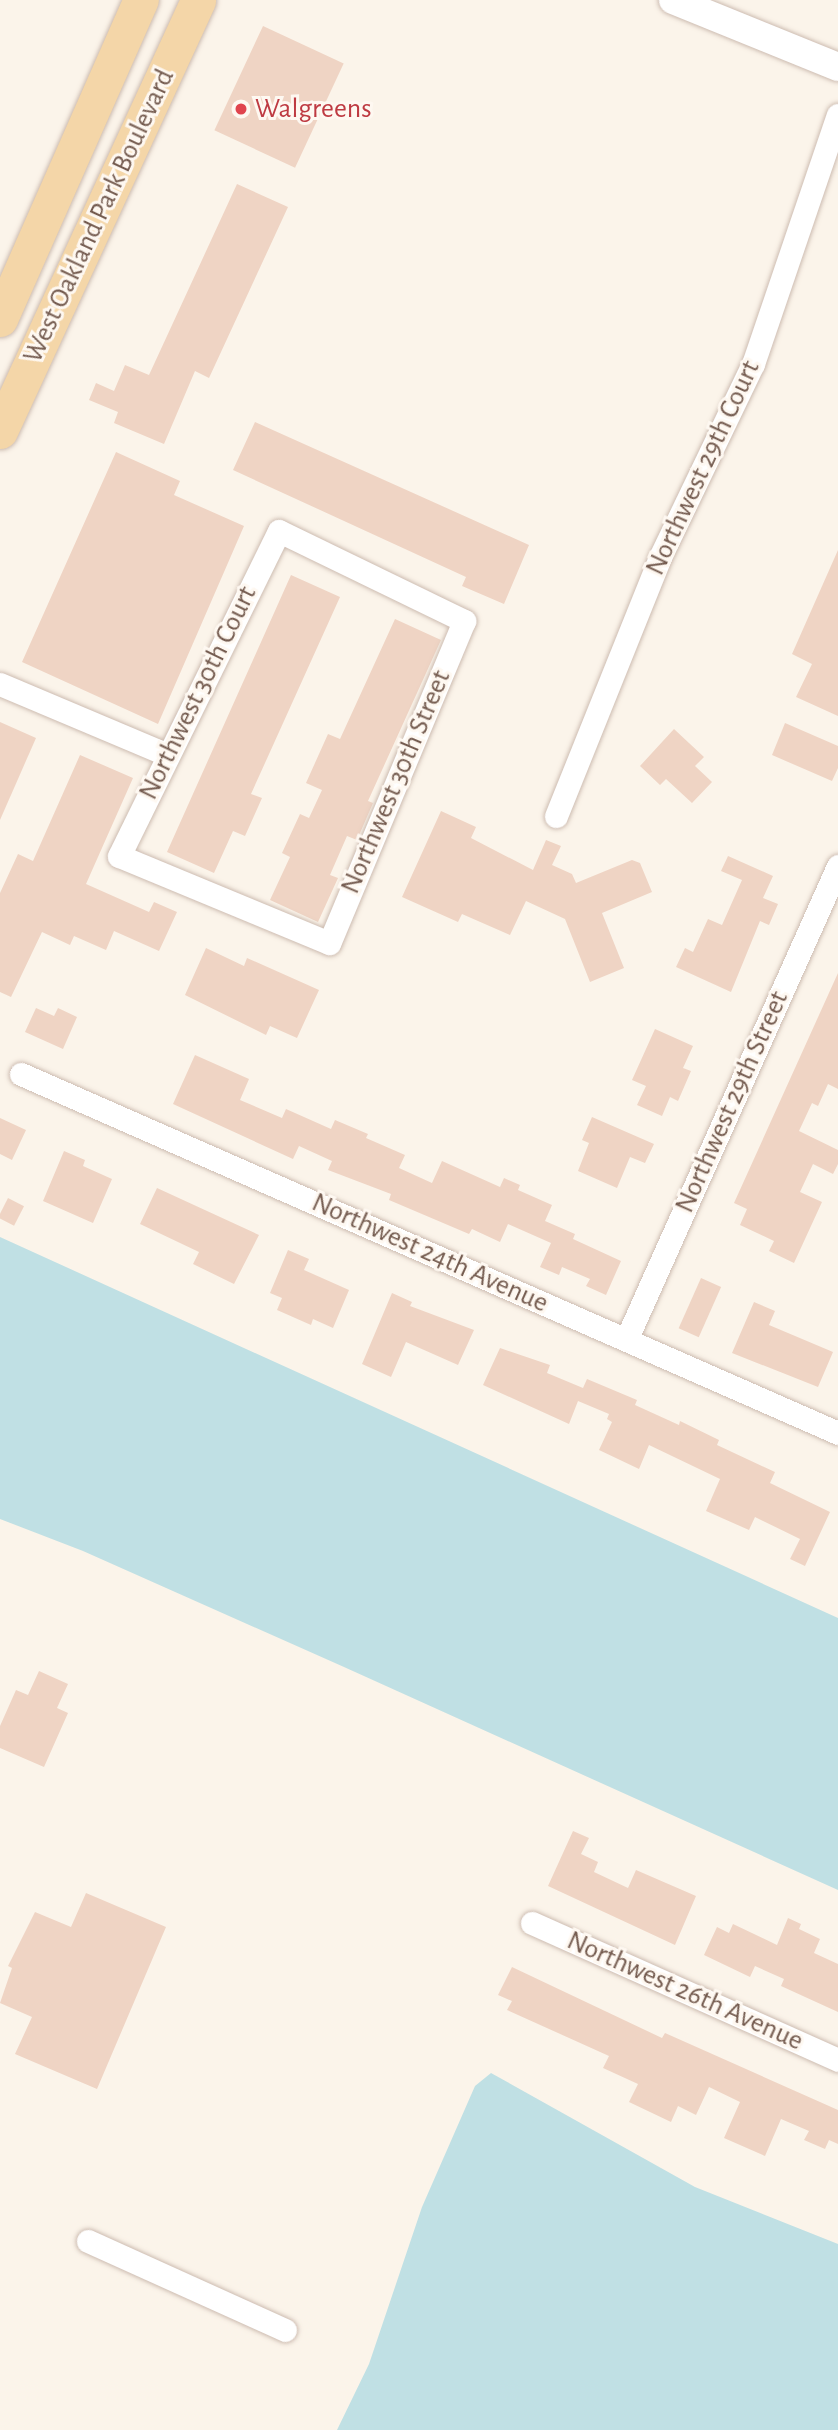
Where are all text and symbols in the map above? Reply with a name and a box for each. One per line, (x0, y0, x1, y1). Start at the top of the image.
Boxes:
street label: West Oakland Park Boulevard (16, 64, 182, 368)
place label: Walgreens (255, 92, 372, 126)
marker: Walgreens (233, 101, 249, 117)
street label: Northwest 29th Court (639, 355, 767, 581)
street label: Northwest 30th Court (132, 581, 264, 805)
street label: Northwest 30th Street (334, 665, 458, 899)
street label: Northwest 29th Street (668, 986, 796, 1218)
street label: Northwest 24th Avenue (307, 1186, 553, 1320)
street label: Northwest 26th Avenue (562, 1924, 808, 2058)

